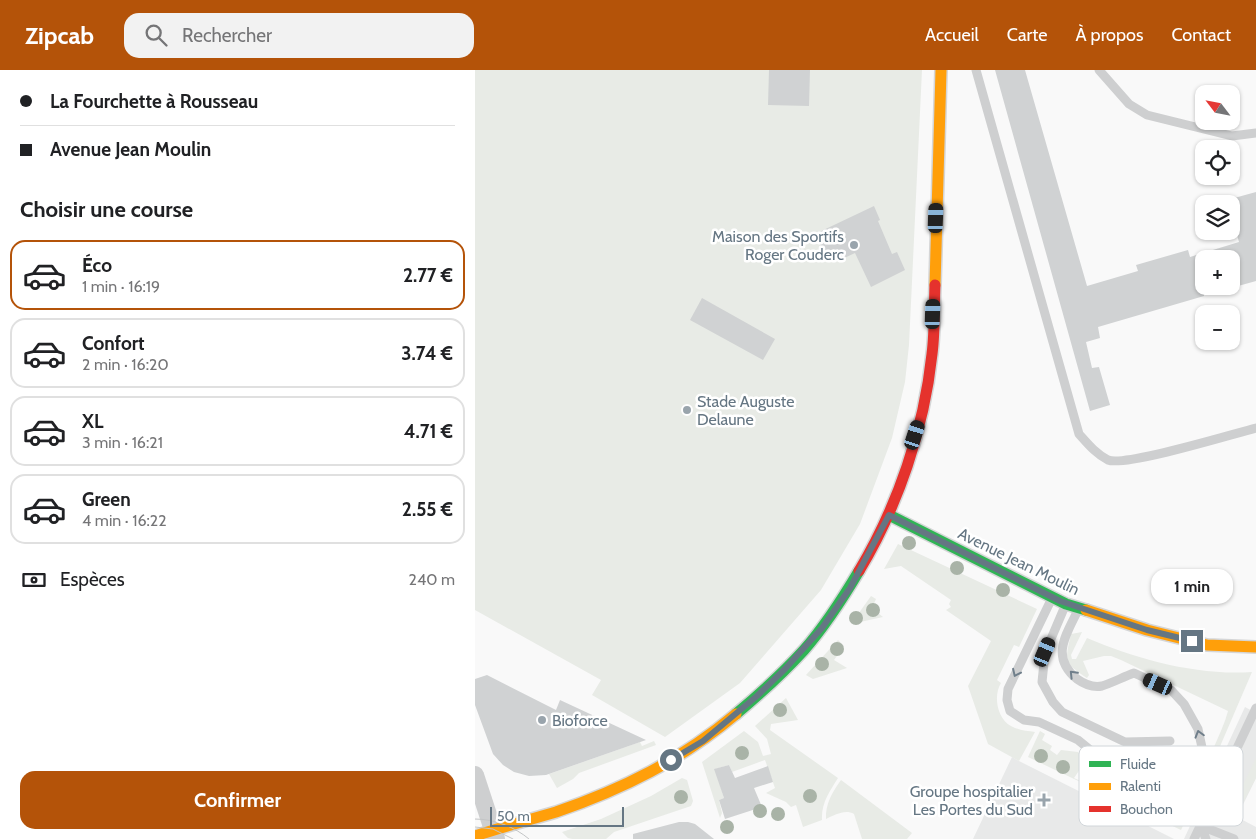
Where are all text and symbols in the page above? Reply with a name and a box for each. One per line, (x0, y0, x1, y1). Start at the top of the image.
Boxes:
search box (124, 13, 474, 58)
text: Zipcab (25, 21, 94, 50)
icon: search (142, 21, 170, 49)
text: Rechercher (182, 24, 272, 47)
text: Accueil (925, 24, 979, 46)
text: Carte (1007, 24, 1047, 46)
text: À propos (1075, 24, 1143, 46)
text: Contact (1171, 24, 1231, 46)
north arrow (1195, 85, 1240, 130)
map controls (1195, 85, 1240, 350)
text: La Fourchette à Rousseau (50, 90, 258, 113)
text: Avenue Jean Moulin (50, 138, 211, 161)
button: locate (1195, 140, 1240, 185)
button: layers (1195, 195, 1240, 240)
text: Choisir une course (20, 196, 193, 223)
car (927, 203, 944, 233)
place label: Maison des Sportifs Roger Couderc (712, 227, 844, 264)
marker: Maison des Sportifs Roger Couderc (848, 239, 860, 251)
button: + (1195, 250, 1240, 295)
icon: car (22, 253, 67, 298)
text: Éco (82, 254, 112, 277)
text: 2.77 € (403, 264, 453, 287)
text: 1 min · 16:19 (82, 277, 160, 296)
car (924, 299, 941, 329)
button: − (1195, 305, 1240, 350)
icon: car (22, 331, 67, 376)
text: Confort (82, 332, 145, 355)
text: 3.74 € (401, 342, 453, 365)
text: 2 min · 16:20 (82, 355, 169, 374)
place label: Stade Auguste Delaune (697, 392, 794, 429)
marker: Stade Auguste Delaune (681, 404, 693, 416)
icon: car (22, 409, 67, 454)
text: XL (82, 410, 103, 433)
car (903, 418, 926, 452)
text: 4.71 € (404, 420, 453, 443)
text: 3 min · 16:21 (82, 433, 163, 452)
icon: car (22, 487, 67, 532)
text: Green (82, 488, 131, 511)
text: 2.55 € (402, 498, 453, 521)
text: 4 min · 16:22 (82, 511, 167, 530)
street label: Avenue Jean Moulin (955, 524, 1083, 599)
icon: cash (20, 566, 48, 594)
text: Espèces (60, 568, 125, 591)
callout: 1 min (1151, 568, 1233, 604)
text: 240 m (409, 570, 455, 589)
text: 1 min (1174, 577, 1210, 596)
route end (1181, 630, 1203, 652)
car (1032, 635, 1057, 669)
one-way arrow (1011, 668, 1022, 677)
one-way arrow (1070, 671, 1079, 680)
car (1141, 671, 1174, 697)
place label: Bioforce (552, 711, 608, 730)
marker: Bioforce (536, 714, 548, 726)
one-way arrow (1194, 730, 1205, 739)
legend (1079, 746, 1243, 826)
route start (660, 749, 682, 771)
text: Fluide (1120, 755, 1156, 773)
button: Confirmer (20, 771, 455, 829)
text: Ralenti (1120, 777, 1161, 795)
place label: Groupe hospitalier Les Portes du Sud (910, 782, 1034, 819)
marker: Groupe hospitalier Les Portes du Sud (1037, 793, 1051, 807)
text: Bouchon (1120, 800, 1173, 818)
scale bar (490, 804, 624, 827)
text: 50 m (497, 807, 530, 825)

